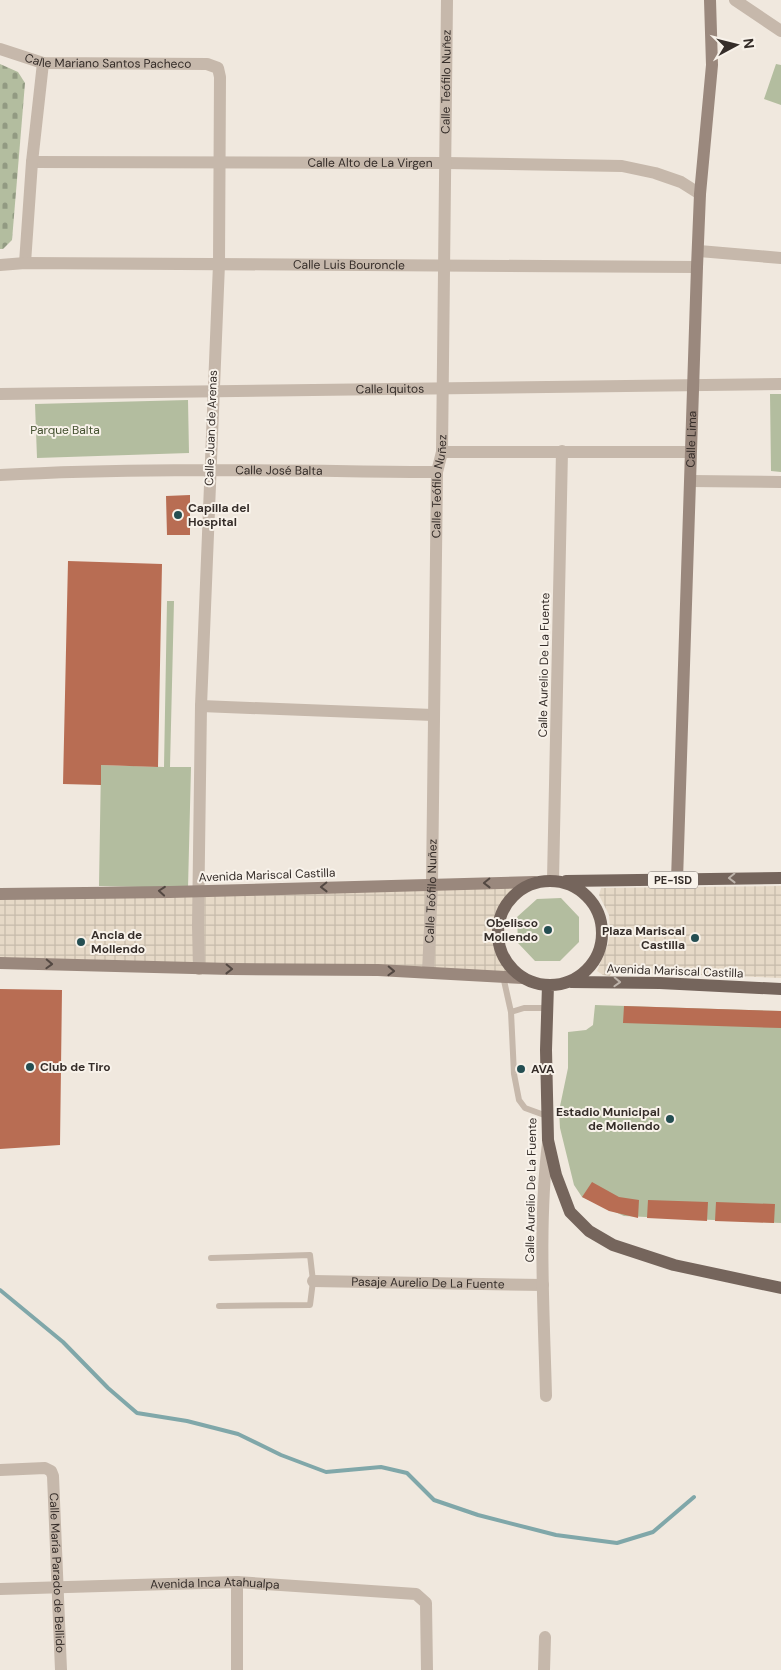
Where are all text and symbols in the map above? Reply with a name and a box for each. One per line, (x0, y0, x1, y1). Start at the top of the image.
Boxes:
north arrow (711, 20, 761, 70)
street label: Calle Teófilo Nuñez (438, 30, 455, 134)
text: N (739, 37, 758, 50)
street label: Calle Mariano Santos Pacheco (23, 50, 192, 72)
street label: Calle Alto de La Virgen (307, 155, 433, 171)
street label: Calle Luis Bouroncle (293, 257, 405, 273)
street label: Calle Juan de Arenas (201, 370, 221, 486)
street label: Calle Iquitos (356, 381, 424, 397)
street label: Calle Lima (682, 410, 700, 468)
park label: Parque Balta (30, 422, 100, 438)
street label: Calle Teófilo Nuñez (428, 434, 450, 538)
street label: Calle José Balta (235, 462, 323, 479)
place label: Capilla del Hospital (188, 500, 250, 530)
marker: Capilla del Hospital (172, 509, 184, 521)
street label: Calle Aurelio De La Fuente (535, 592, 553, 738)
street label: Calle Teófilo Nuñez (421, 839, 441, 944)
street label: Avenida Mariscal Castilla (198, 865, 336, 885)
road number: PE-1SD (648, 872, 698, 888)
one-way arrow (728, 873, 736, 883)
one-way arrow (482, 878, 490, 888)
one-way arrow (320, 882, 328, 892)
one-way arrow (157, 886, 165, 897)
place label: Obelisco Mollendo (484, 915, 538, 945)
place label: Plaza Mariscal Castilla (602, 923, 685, 953)
marker: Obelisco Mollendo (542, 924, 554, 936)
place label: Ancla de Mollendo (91, 927, 145, 957)
marker: Plaza Mariscal Castilla (689, 932, 701, 944)
marker: Ancla de Mollendo (75, 936, 87, 948)
one-way arrow (45, 959, 53, 969)
street label: Avenida Mariscal Castilla (606, 961, 744, 981)
one-way arrow (225, 964, 233, 975)
one-way arrow (387, 965, 395, 976)
one-way arrow (613, 977, 621, 987)
place label: Club de Tiro (40, 1059, 111, 1075)
marker: Club de Tiro (24, 1061, 36, 1073)
place label: AVA (531, 1061, 555, 1077)
marker: AVA (515, 1063, 527, 1075)
place label: Estadio Municipal de Mollendo (556, 1104, 660, 1134)
marker: Estadio Municipal de Mollendo (664, 1113, 676, 1125)
street label: Calle Aurelio De La Fuente (522, 1117, 540, 1263)
street label: Pasaje Aurelio De La Fuente (351, 1274, 505, 1292)
street label: Calle María Parado de Bellido (46, 1492, 68, 1653)
street label: Avenida Inca Atahualpa (150, 1574, 280, 1593)

